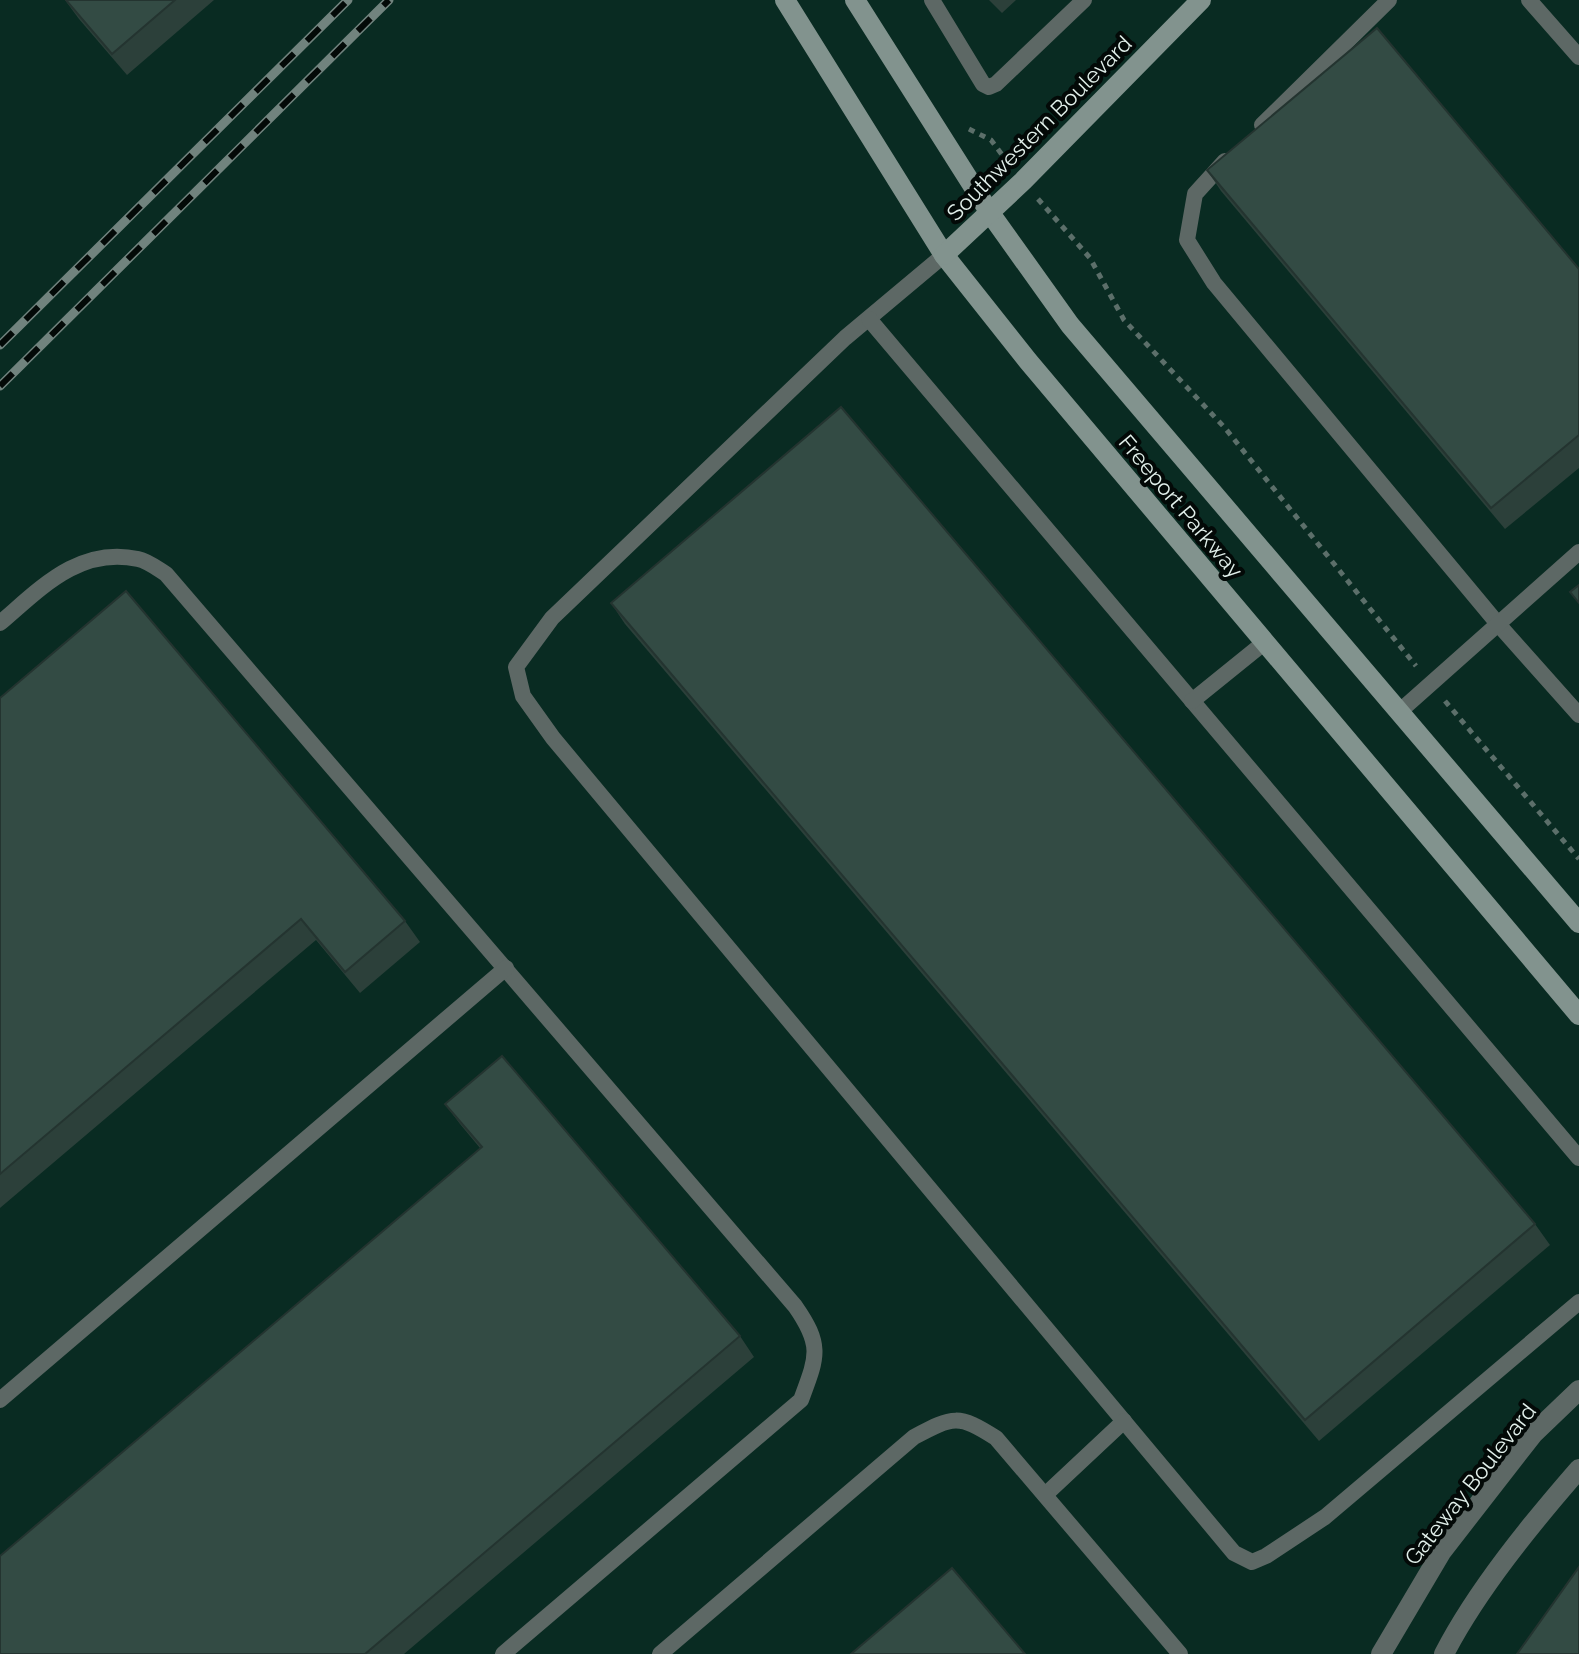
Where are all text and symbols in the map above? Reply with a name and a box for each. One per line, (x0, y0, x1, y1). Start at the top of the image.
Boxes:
street label: Southwestern Boulevard (941, 30, 1137, 226)
street label: Freeport Parkway (1114, 429, 1248, 583)
street label: Gateway Boulevard (1399, 1398, 1541, 1570)

